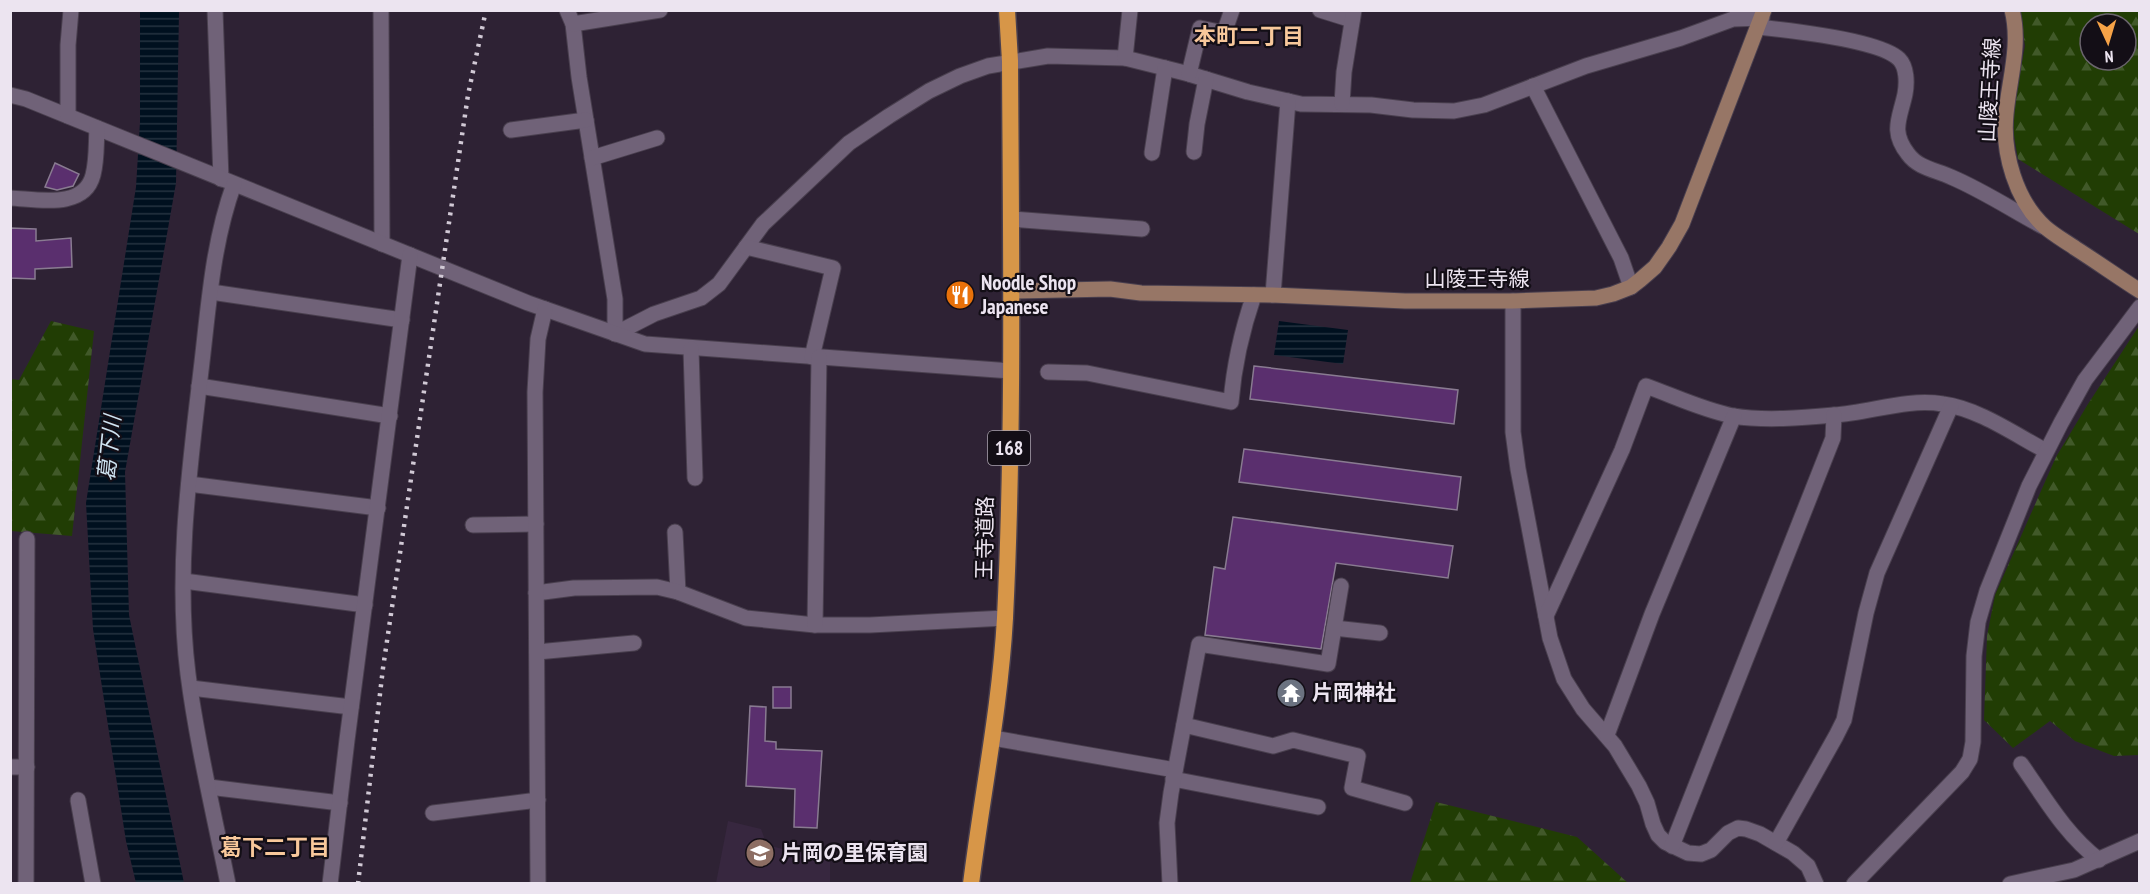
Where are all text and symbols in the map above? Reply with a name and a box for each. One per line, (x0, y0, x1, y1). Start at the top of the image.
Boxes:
north arrow (2078, 12, 2138, 72)
district label: 本町二丁目 (1194, 22, 1304, 50)
street label: 山陵王寺線 (1973, 37, 2006, 143)
text: N (2104, 47, 2114, 67)
street label: 山陵王寺線 (1425, 265, 1530, 292)
place label: Noodle Shop Japanese (980, 269, 1076, 320)
restaurant icon: Noodle Shop Japanese (944, 279, 976, 311)
water label: 葛下川 (92, 412, 127, 482)
road number: 168 (988, 431, 1030, 465)
street label: 王寺道路 (970, 496, 999, 580)
temple icon: 片岡神社 (1275, 677, 1307, 709)
place label: 片岡神社 (1312, 679, 1396, 706)
district label: 葛下二丁目 (220, 833, 330, 861)
school or university icon: 片岡の里保育園 (744, 837, 776, 869)
place label: 片岡の里保育園 (781, 839, 928, 866)

